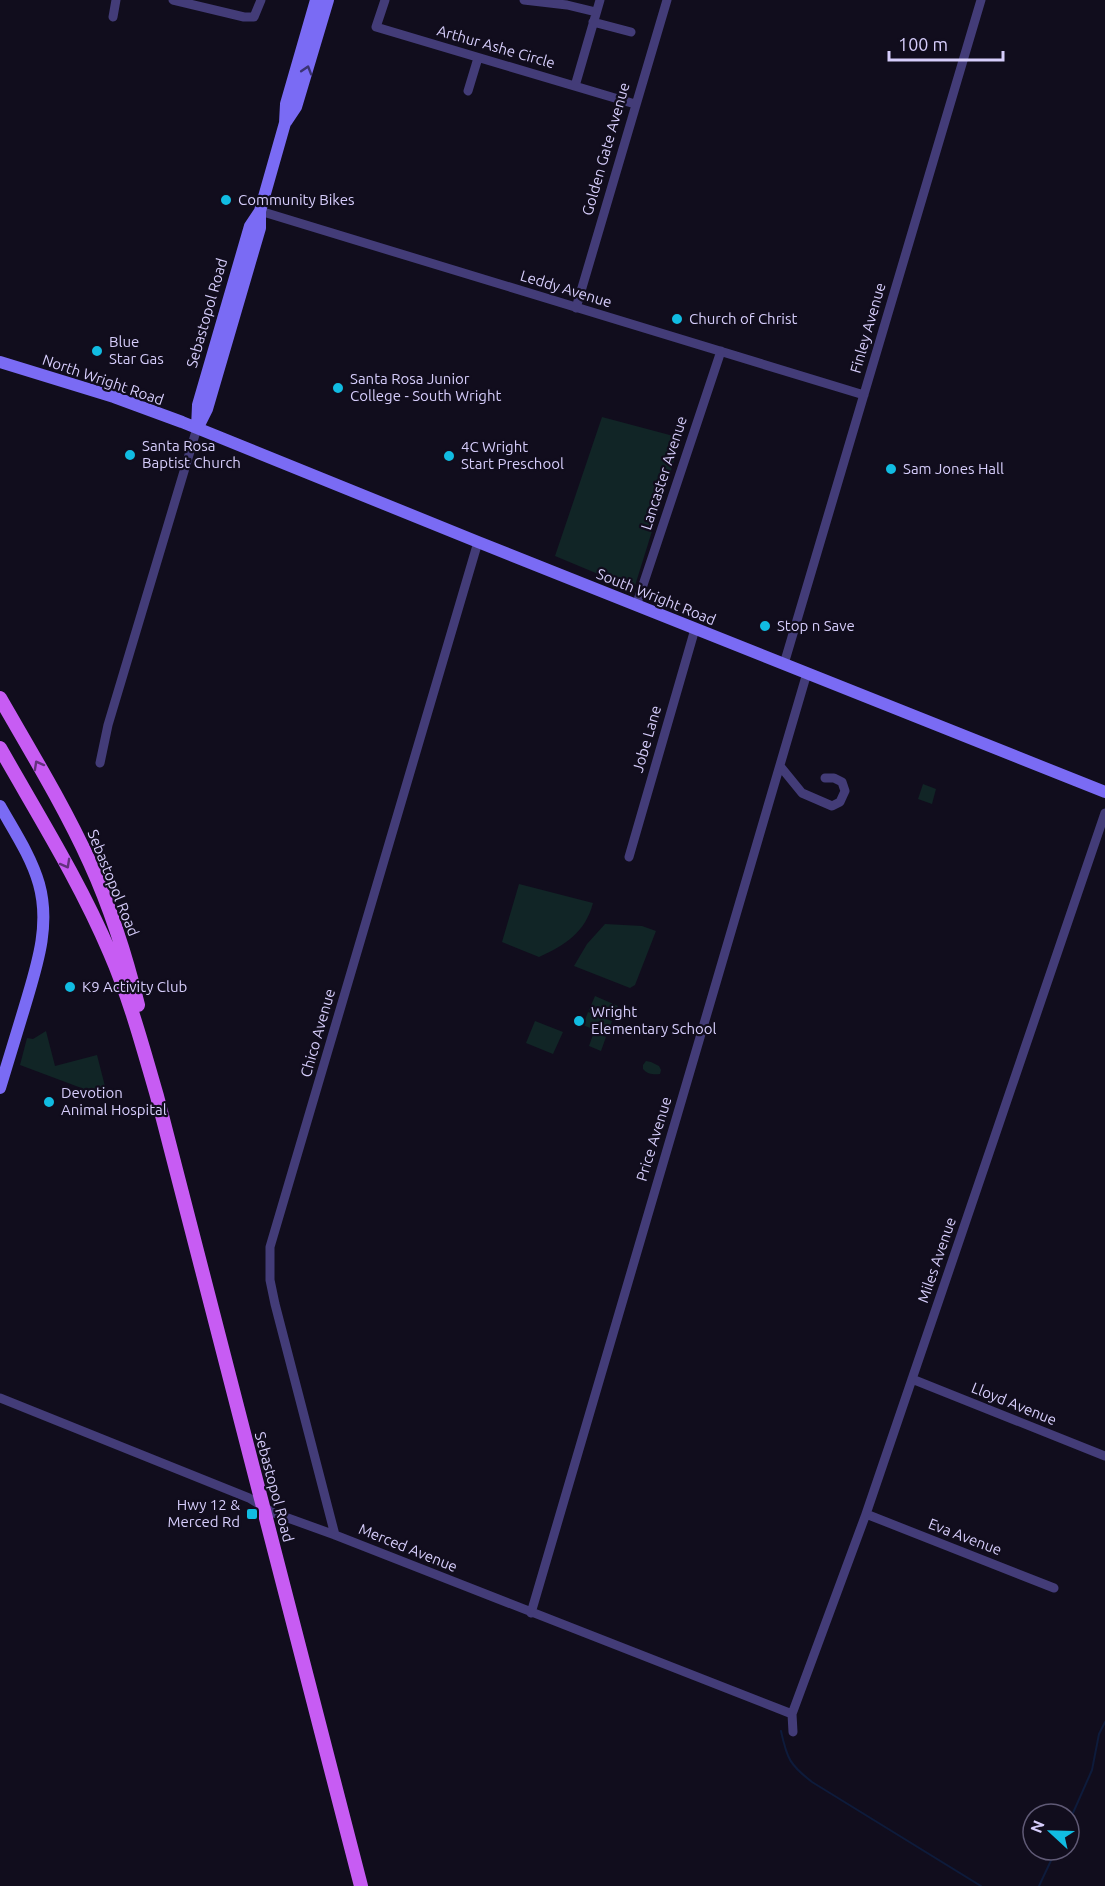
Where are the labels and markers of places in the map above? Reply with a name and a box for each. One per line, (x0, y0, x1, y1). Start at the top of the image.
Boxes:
place label: Community Bikes (238, 191, 354, 208)
marker: Community Bikes (219, 193, 233, 207)
place label: Church of Christ (689, 310, 797, 327)
marker: Church of Christ (670, 312, 684, 326)
place label: Blue Star Gas (109, 333, 164, 367)
marker: Blue Star Gas (90, 344, 104, 358)
place label: Santa Rosa Junior College - South Wright (350, 370, 502, 404)
marker: Santa Rosa Junior College - South Wright (331, 381, 345, 395)
place label: Santa Rosa Baptist Church (142, 437, 241, 471)
place label: 4C Wright Start Preschool (461, 438, 564, 472)
marker: Santa Rosa Baptist Church (123, 448, 137, 462)
marker: 4C Wright Start Preschool (442, 449, 456, 463)
place label: Sam Jones Hall (903, 460, 1004, 477)
marker: Sam Jones Hall (884, 462, 898, 476)
place label: Stop n Save (777, 617, 855, 634)
marker: Stop n Save (758, 619, 772, 633)
place label: K9 Activity Club (82, 978, 187, 995)
marker: K9 Activity Club (63, 980, 77, 994)
place label: Wright Elementary School (591, 1003, 717, 1037)
marker: Wright Elementary School (572, 1014, 586, 1028)
place label: Devotion Animal Hospital (61, 1084, 167, 1118)
marker: Devotion Animal Hospital (42, 1095, 56, 1109)
place label: Hwy 12 & Merced Rd (168, 1496, 240, 1530)
marker: Hwy 12 & Merced Rd (245, 1507, 259, 1521)

